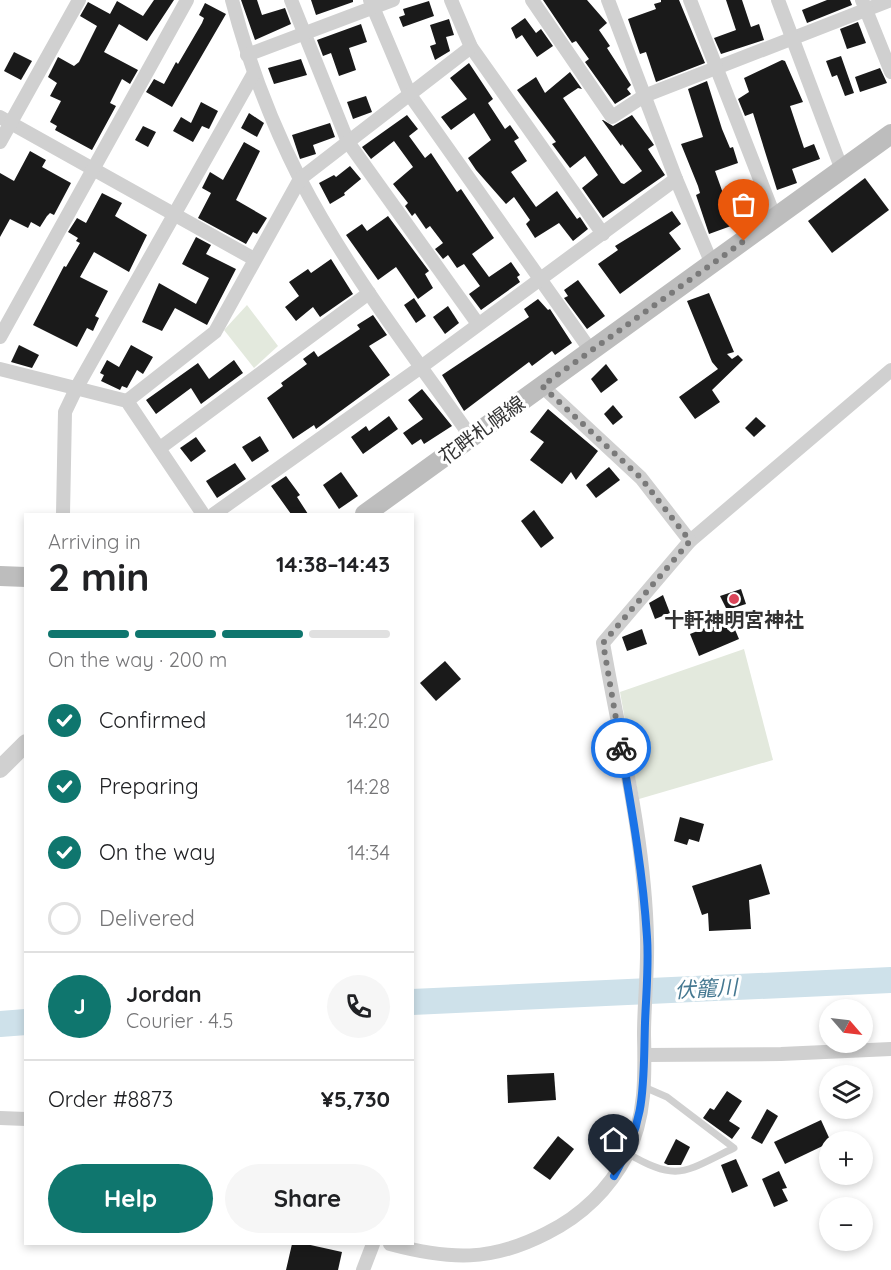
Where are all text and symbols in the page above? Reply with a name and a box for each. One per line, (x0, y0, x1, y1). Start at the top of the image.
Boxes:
pin (718, 179, 769, 241)
icon: bag (727, 188, 760, 221)
street label: 花畔札幌線 (434, 390, 530, 469)
text: Arriving in (48, 529, 141, 554)
text: 14:38–14:43 (276, 550, 390, 578)
text: 2 min (48, 552, 150, 601)
marker: 十軒神明宮神社 (727, 592, 741, 606)
place label: 十軒神明宮神社 (664, 607, 804, 632)
text: On the way · 200 m (48, 647, 227, 672)
icon: check (48, 704, 81, 737)
text: Confirmed (99, 706, 206, 734)
text: 14:20 (346, 708, 390, 733)
courier (591, 718, 651, 778)
icon: bike (605, 732, 638, 765)
icon: check (48, 770, 81, 803)
text: Preparing (99, 772, 199, 800)
text: 14:28 (347, 774, 390, 799)
icon: check (48, 836, 81, 869)
text: On the way (99, 838, 215, 866)
text: 14:34 (348, 840, 390, 865)
text: Delivered (99, 904, 195, 932)
water label: 伏籠川 (674, 973, 740, 1003)
button: phone (327, 975, 390, 1038)
text: Jordan (126, 980, 202, 1008)
text: J (73, 992, 86, 1020)
north arrow (819, 999, 873, 1053)
map controls (819, 999, 873, 1251)
text: Courier · 4.5 (126, 1008, 233, 1033)
button: layers (819, 1065, 873, 1119)
text: Order #8873 (48, 1085, 173, 1113)
text: ¥5,730 (321, 1085, 390, 1113)
pin (588, 1114, 639, 1176)
icon: home (597, 1123, 630, 1156)
button: + (819, 1131, 873, 1185)
button: Help (48, 1164, 213, 1233)
button: Share (225, 1164, 390, 1233)
button: − (819, 1197, 873, 1251)

